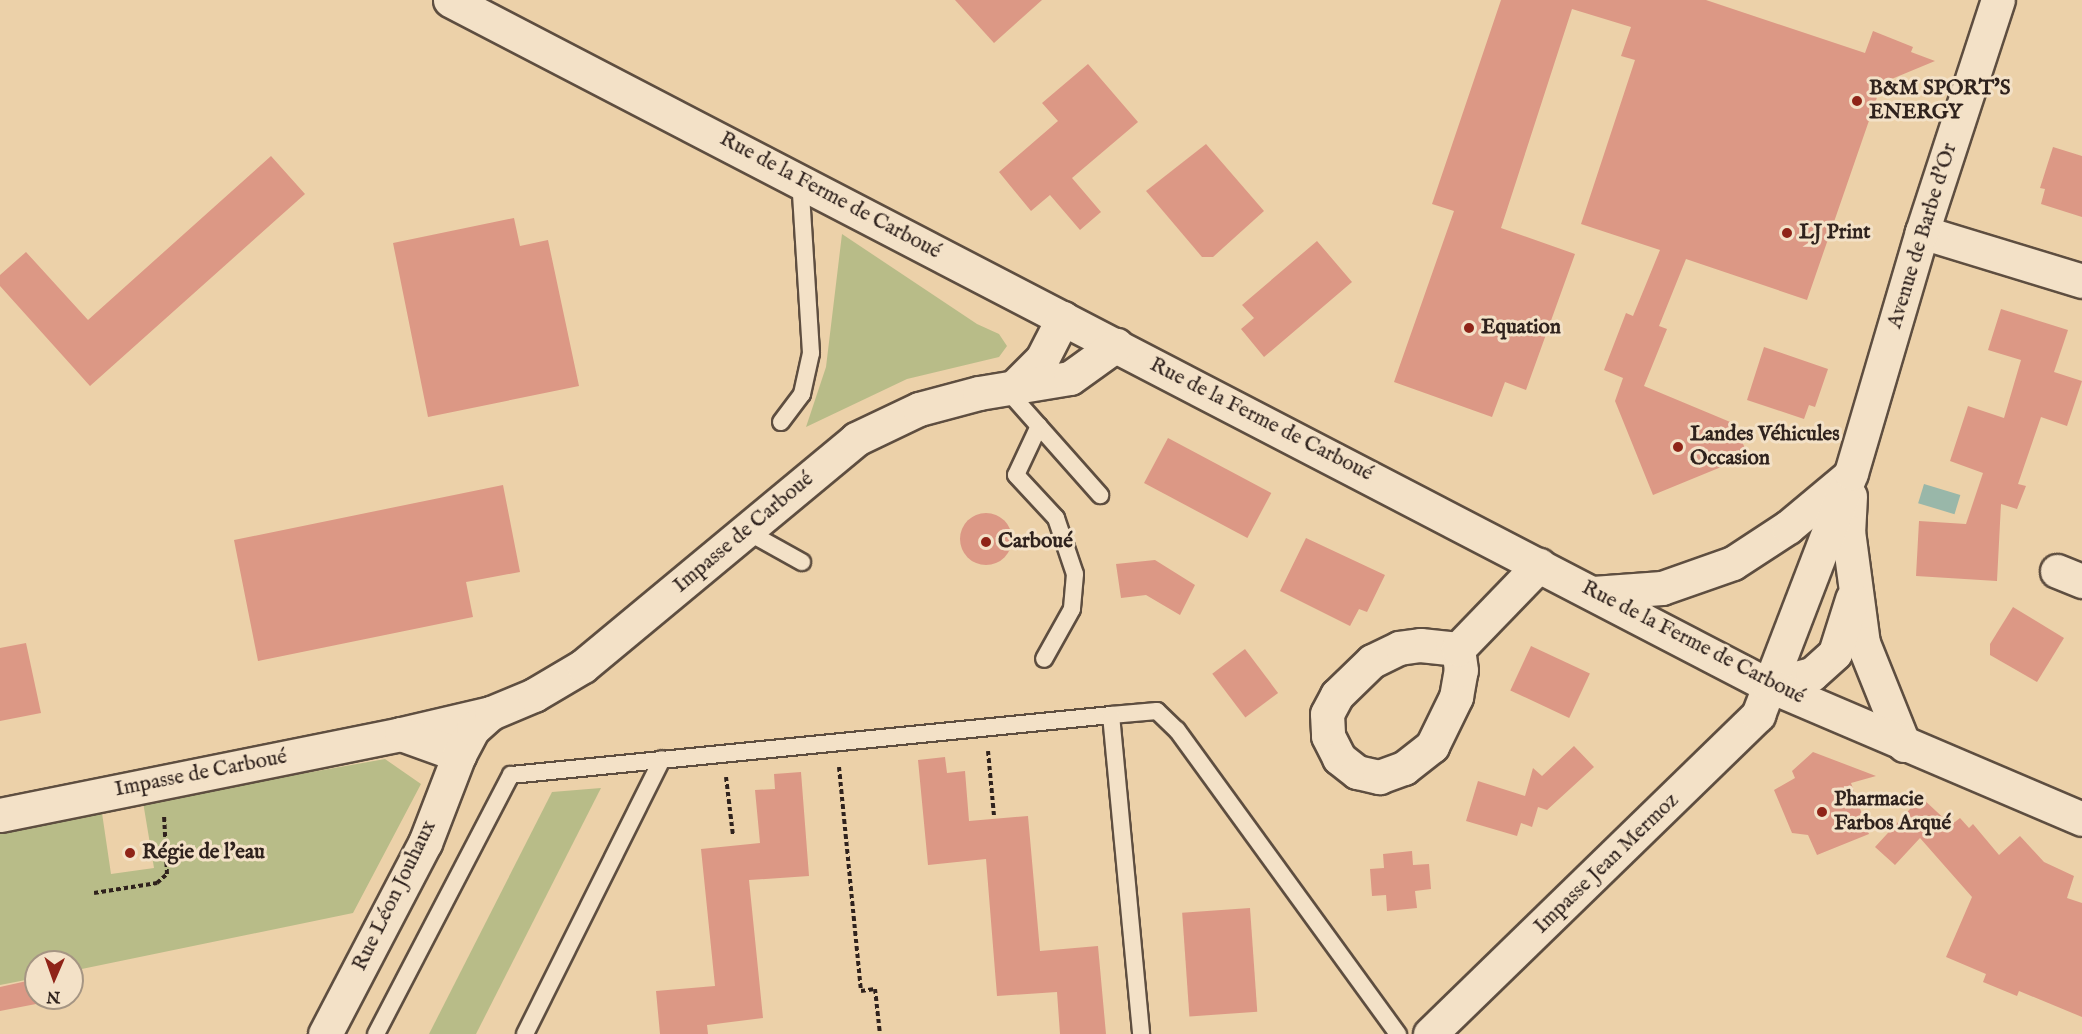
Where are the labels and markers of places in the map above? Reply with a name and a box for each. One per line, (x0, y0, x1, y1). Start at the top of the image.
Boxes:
place label: B&M SPORT'S ENERGY (1869, 76, 2010, 126)
marker: B&M SPORT'S ENERGY (1850, 94, 1864, 108)
place label: LJ Print (1799, 220, 1870, 246)
marker: LJ Print (1780, 226, 1794, 240)
place label: Equation (1481, 315, 1561, 341)
marker: Equation (1462, 321, 1476, 335)
place label: Landes Véhicules Occasion (1690, 422, 1840, 472)
marker: Landes Véhicules Occasion (1671, 440, 1685, 454)
place label: Carboué (998, 529, 1073, 555)
marker: Carboué (979, 535, 993, 549)
place label: Pharmacie Farbos Arqué (1834, 787, 1951, 837)
marker: Pharmacie Farbos Arqué (1815, 805, 1829, 819)
place label: Régie de l'eau (142, 840, 265, 866)
marker: Régie de l'eau (123, 846, 137, 860)

